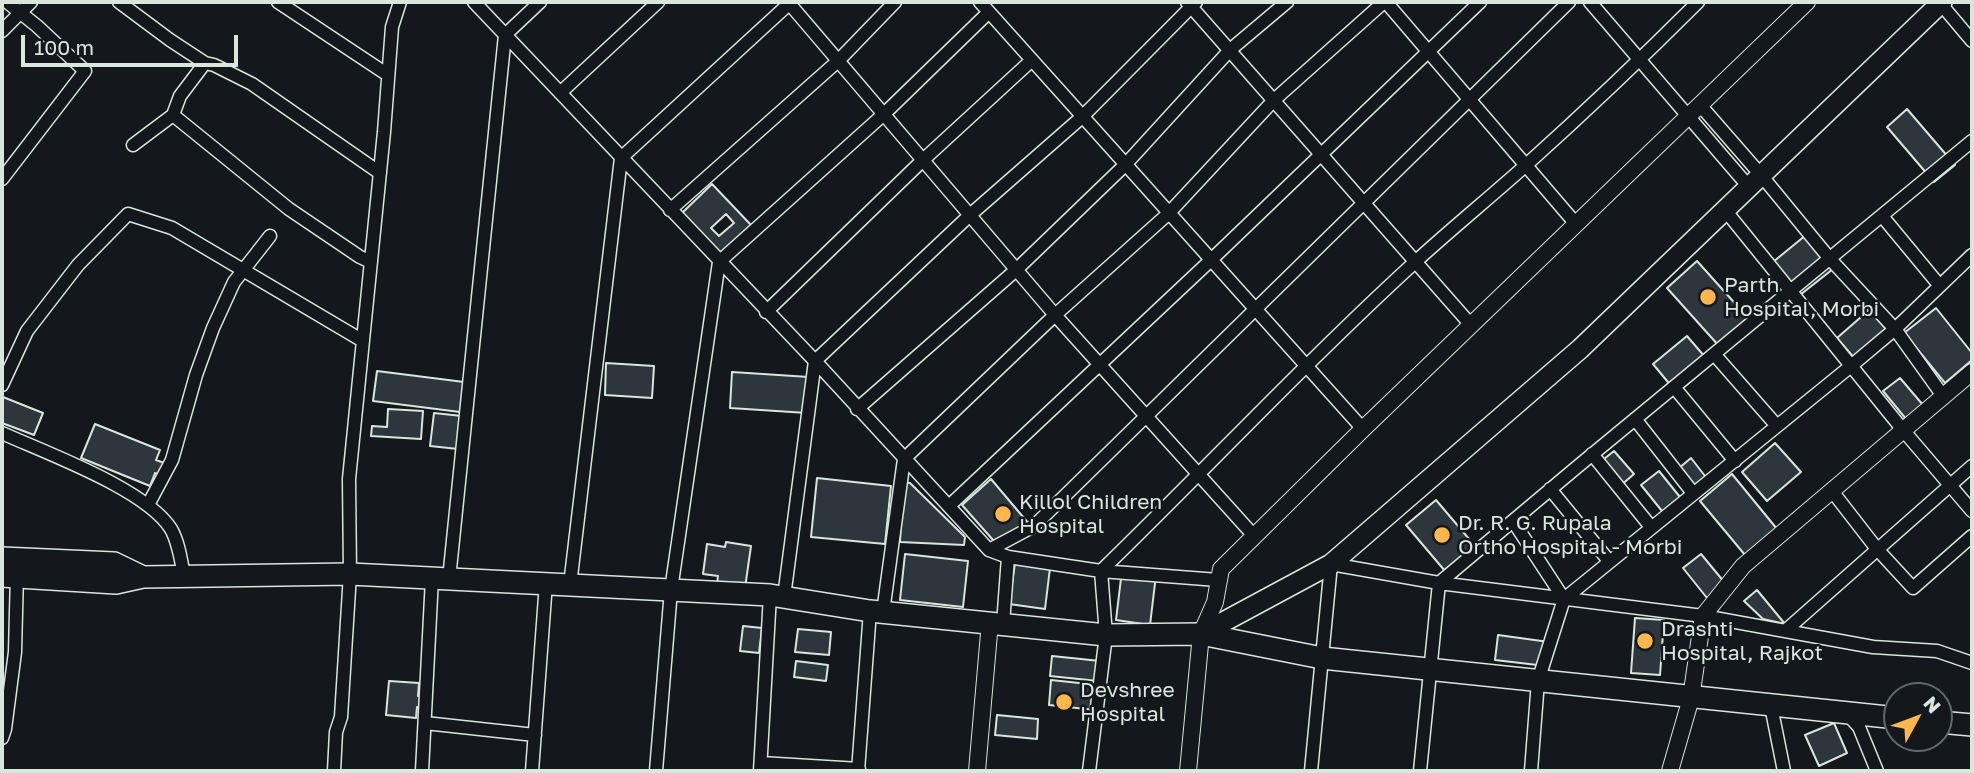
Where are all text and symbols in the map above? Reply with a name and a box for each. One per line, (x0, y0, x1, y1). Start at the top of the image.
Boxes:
scale bar (24, 21, 242, 65)
text: 100 m (34, 34, 94, 60)
place label: Parth Hospital, Morbi (1724, 272, 1879, 322)
marker: Parth Hospital, Morbi (1698, 287, 1718, 307)
place label: Killol Children Hospital (1019, 489, 1162, 539)
marker: Killol Children Hospital (993, 504, 1013, 524)
place label: Dr. R. G. Rupala Ortho Hospital - Morbi (1458, 510, 1682, 560)
marker: Dr. R. G. Rupala Ortho Hospital - Morbi (1432, 525, 1452, 545)
place label: Drashti Hospital, Rajkot (1661, 616, 1823, 666)
marker: Drashti Hospital, Rajkot (1635, 631, 1655, 651)
place label: Devshree Hospital (1080, 677, 1175, 727)
north arrow (1883, 682, 1953, 752)
text: N (1919, 691, 1946, 717)
marker: Devshree Hospital (1054, 692, 1074, 712)

